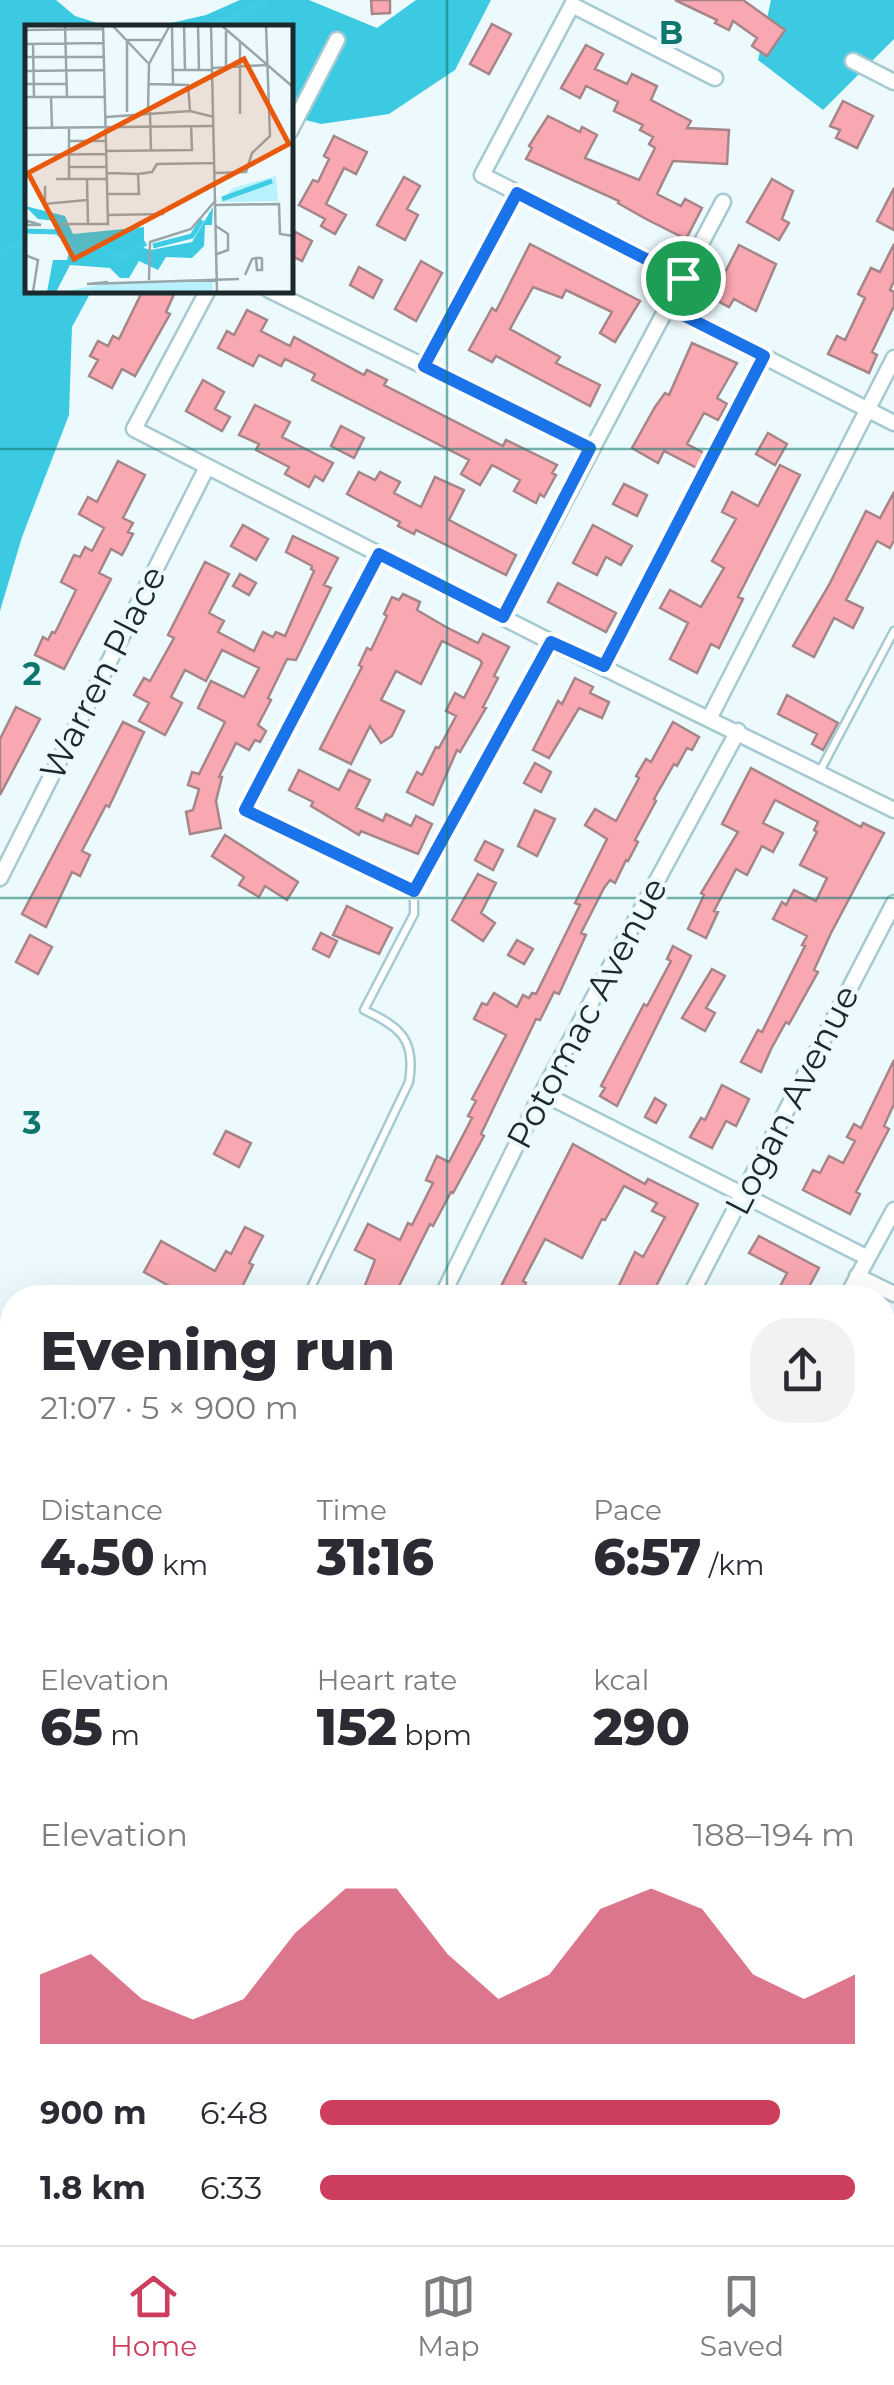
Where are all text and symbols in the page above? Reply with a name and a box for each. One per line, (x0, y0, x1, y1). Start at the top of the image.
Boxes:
text: B (659, 13, 683, 52)
inset map (25, 25, 292, 292)
pin (641, 236, 726, 321)
icon: arrive (656, 251, 711, 306)
street label: Warren Place (30, 558, 175, 787)
text: 2 (23, 654, 41, 693)
street label: Potomac Avenue (497, 870, 676, 1156)
street label: Logan Avenue (715, 978, 868, 1222)
text: 3 (22, 1103, 41, 1142)
text: Evening run (40, 1317, 395, 1384)
button: share (750, 1318, 855, 1423)
text: 21:07 · 5 × 900 m (40, 1388, 299, 1427)
text: Distance (40, 1493, 163, 1527)
text: Time (317, 1493, 387, 1527)
text: Pace (593, 1493, 662, 1527)
text: 4.50 (40, 1527, 155, 1588)
text: 31:16 (317, 1527, 434, 1588)
text: 6:57 (593, 1527, 701, 1588)
text: km (155, 1548, 208, 1582)
text: /km (701, 1548, 764, 1582)
text: Elevation (40, 1663, 169, 1697)
text: Heart rate (317, 1663, 457, 1697)
text: kcal (593, 1663, 649, 1697)
text: 65 (40, 1697, 103, 1758)
text: 152 (317, 1697, 397, 1758)
text: 290 (593, 1697, 690, 1758)
text: m (103, 1718, 140, 1752)
text: bpm (397, 1718, 472, 1752)
text: Elevation (40, 1815, 188, 1854)
text: 188–194 m (693, 1815, 855, 1854)
text: 900 m (40, 2093, 146, 2132)
text: 6:48 (200, 2093, 268, 2132)
text: 1.8 km (40, 2168, 146, 2207)
text: 6:33 (200, 2168, 262, 2207)
tab: Home (110, 2269, 197, 2363)
tab: Map (417, 2269, 480, 2363)
tab: Saved (700, 2269, 784, 2363)

